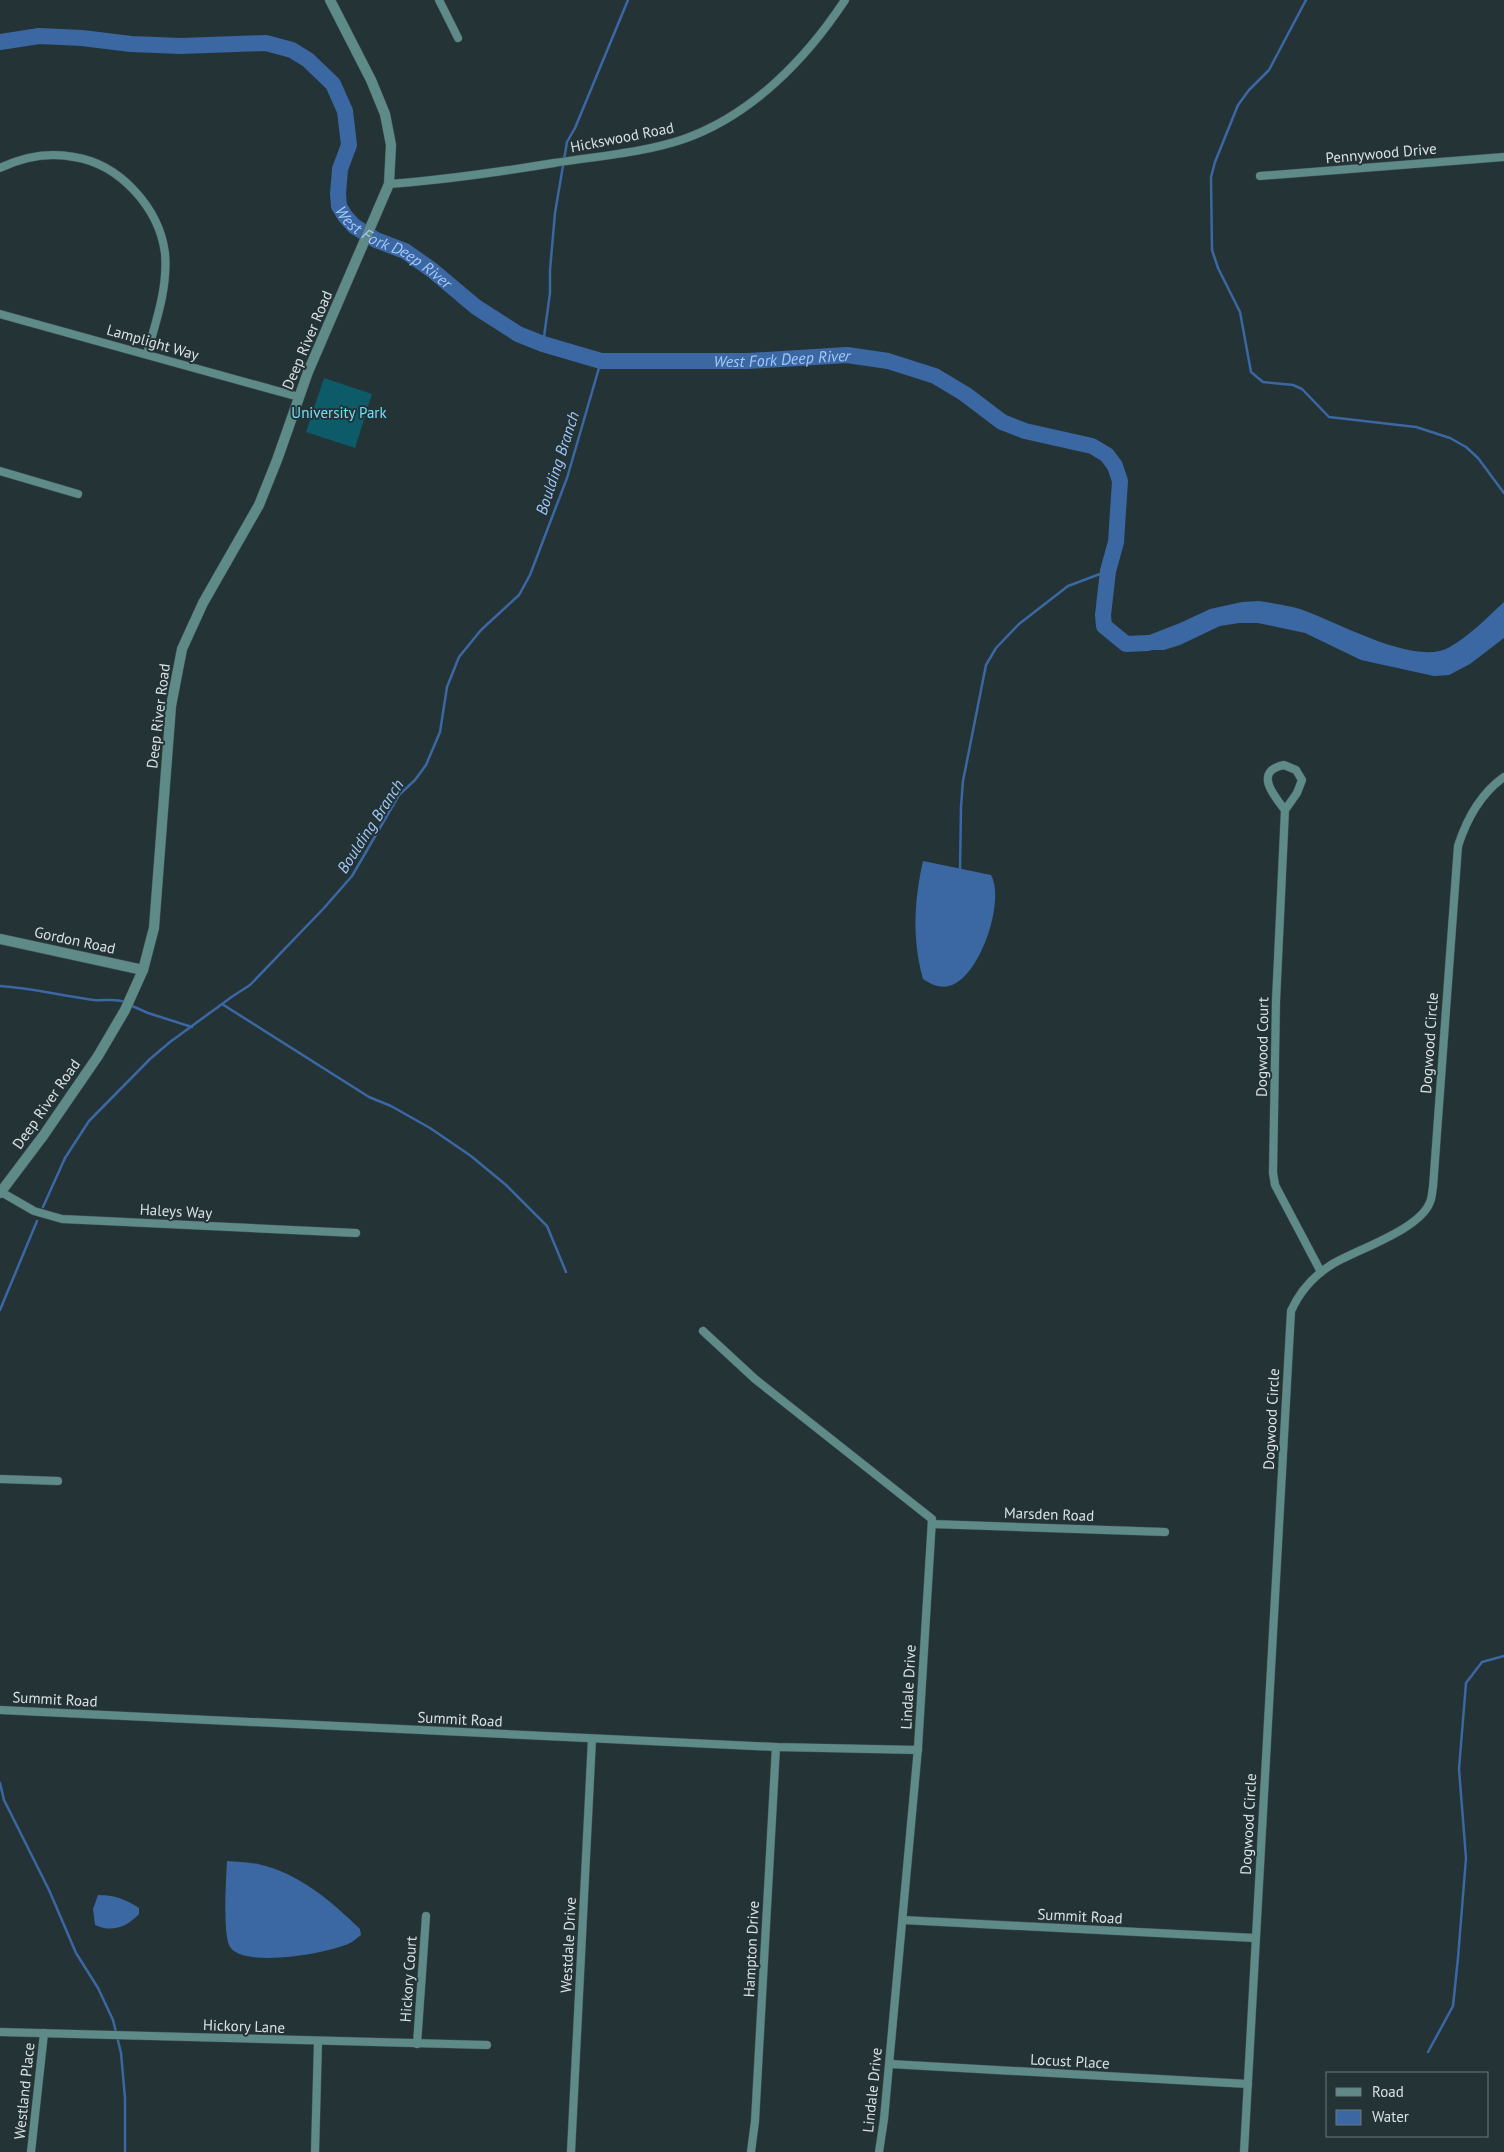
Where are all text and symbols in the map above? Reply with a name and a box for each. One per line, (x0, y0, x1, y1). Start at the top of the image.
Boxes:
street label: Hickswood Road (569, 118, 675, 156)
street label: Pennywood Drive (1325, 139, 1437, 167)
water label: West Fork Deep River (331, 202, 458, 294)
street label: Deep River Road (278, 288, 336, 392)
street label: Lamplight Way (105, 320, 201, 364)
water label: West Fork Deep River (713, 345, 854, 371)
park label: University Park (291, 403, 387, 422)
water label: Boulding Branch (531, 409, 583, 517)
street label: Deep River Road (142, 662, 174, 770)
water label: Boulding Branch (332, 775, 408, 877)
street label: Gordon Road (33, 922, 117, 958)
street label: Dogwood Circle (1416, 992, 1442, 1094)
street label: Dogwood Court (1252, 997, 1272, 1097)
street label: Deep River Road (8, 1055, 84, 1153)
street label: Haleys Way (139, 1200, 213, 1222)
street label: Dogwood Circle (1259, 1368, 1283, 1470)
street label: Marsden Road (1004, 1503, 1094, 1525)
street label: Lindale Drive (896, 1644, 920, 1730)
street label: Summit Road (12, 1687, 98, 1711)
street label: Summit Road (417, 1707, 503, 1731)
street label: Dogwood Circle (1236, 1773, 1260, 1875)
street label: Westdale Drive (556, 1897, 580, 1993)
street label: Hampton Drive (739, 1900, 763, 1998)
street label: Summit Road (1037, 1904, 1123, 1928)
street label: Hickory Court (396, 1935, 420, 2023)
street label: Hickory Lane (203, 2015, 285, 2037)
street label: Westland Place (9, 2042, 39, 2140)
street label: Lindale Drive (858, 2047, 886, 2133)
street label: Locust Place (1030, 2049, 1110, 2073)
legend (1326, 2072, 1489, 2137)
text: Road (1372, 2082, 1404, 2101)
text: Water (1372, 2107, 1409, 2126)

